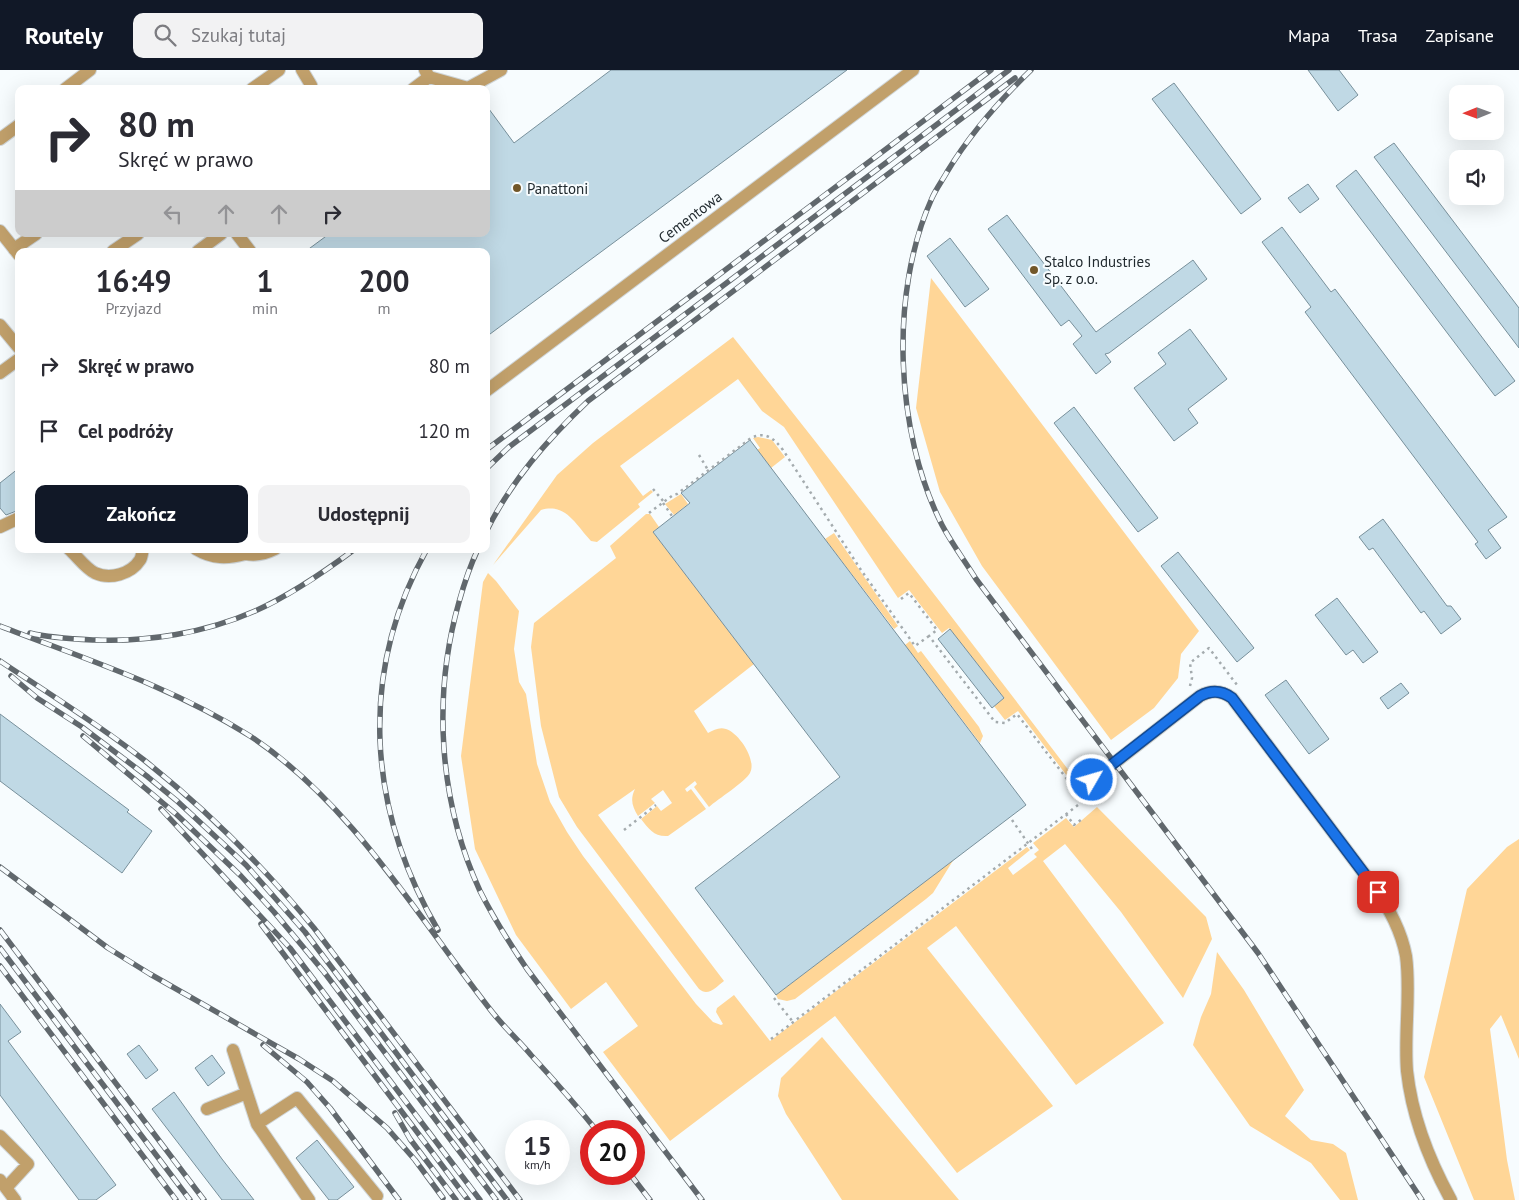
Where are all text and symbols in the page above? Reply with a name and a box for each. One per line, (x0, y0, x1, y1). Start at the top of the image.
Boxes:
search box (133, 13, 483, 58)
text: Routely (25, 20, 103, 51)
icon: search (151, 21, 179, 49)
text: Szukaj tutaj (191, 23, 286, 47)
text: Mapa (1288, 24, 1330, 47)
text: Trasa (1358, 24, 1398, 47)
text: Zapisane (1426, 24, 1494, 47)
north arrow (1449, 85, 1504, 140)
map controls (1449, 85, 1504, 205)
text: 80 m (118, 101, 195, 147)
icon: right (35, 105, 100, 170)
text: Skręć w prawo (118, 145, 253, 173)
button: sound (1449, 150, 1504, 205)
place label: Panattoni (527, 179, 588, 198)
marker: Panattoni (511, 182, 523, 194)
street label: Cementowa (654, 187, 726, 247)
icon: left (159, 200, 187, 228)
icon: ahead (212, 200, 240, 228)
icon: ahead (265, 200, 293, 228)
icon: right (318, 200, 346, 228)
place label: Stalco Industries Sp. z o.o. (1044, 252, 1151, 288)
text: 16:49 (95, 261, 172, 300)
text: 1 (257, 261, 274, 300)
text: 200 (358, 261, 410, 300)
marker: Stalco Industries Sp. z o.o. (1028, 264, 1040, 276)
text: Przyjazd (105, 298, 162, 318)
text: min (252, 298, 278, 318)
text: m (378, 298, 391, 318)
icon: right (35, 352, 63, 380)
text: Skręć w prawo (78, 354, 194, 378)
text: 80 m (429, 354, 470, 378)
icon: arrive (35, 417, 63, 445)
text: Cel podróży (78, 419, 173, 443)
text: 120 m (418, 419, 470, 443)
button: Zakończ (35, 485, 248, 543)
button: Udostępnij (258, 485, 470, 543)
position arrow (1065, 753, 1117, 805)
pin (1357, 871, 1399, 913)
icon: arrive (1364, 878, 1392, 906)
speed limit sign: 20 (580, 1120, 645, 1185)
text: 15 (523, 1130, 552, 1162)
text: km/h (524, 1157, 551, 1172)

